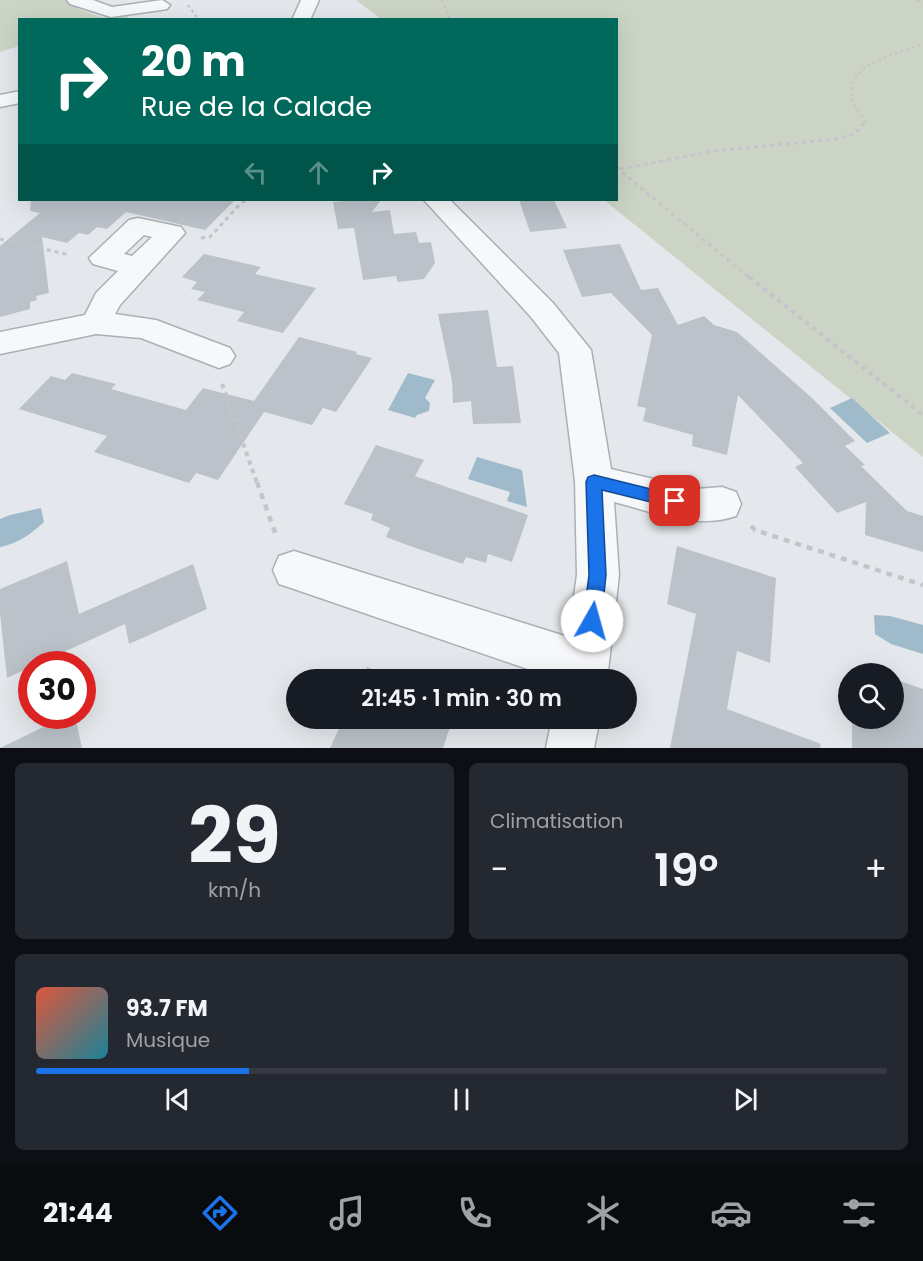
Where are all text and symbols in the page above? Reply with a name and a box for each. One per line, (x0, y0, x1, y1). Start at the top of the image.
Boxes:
text: 20 m (141, 32, 246, 91)
icon: right (42, 42, 120, 120)
text: Rue de la Calade (141, 88, 372, 125)
icon: left (239, 156, 272, 189)
icon: ahead (302, 156, 335, 189)
icon: right (365, 156, 398, 189)
pin (649, 475, 700, 526)
icon: arrive (658, 484, 691, 517)
position arrow (560, 589, 624, 653)
speed limit sign: 30 (18, 651, 96, 729)
map controls (838, 663, 904, 729)
button: search (838, 663, 904, 729)
text: 21:45 · 1 min · 30 m (361, 683, 562, 714)
text: 29 (188, 781, 281, 890)
text: Climatisation (490, 807, 623, 835)
text: 19° (654, 839, 719, 902)
text: − (490, 846, 508, 893)
text: + (864, 846, 887, 893)
text: km/h (208, 876, 261, 904)
text: 93.7 FM (126, 993, 208, 1024)
text: Musique (126, 1026, 210, 1054)
icon: previous (161, 1083, 194, 1116)
icon: pause (445, 1083, 478, 1116)
icon: next (729, 1083, 762, 1116)
icon: directions (199, 1192, 241, 1234)
icon: music (326, 1192, 368, 1234)
icon: phone (454, 1192, 496, 1234)
icon: climate (582, 1192, 624, 1234)
icon: car (710, 1192, 752, 1234)
icon: filters (838, 1192, 880, 1234)
text: 21:44 (43, 1194, 113, 1231)

